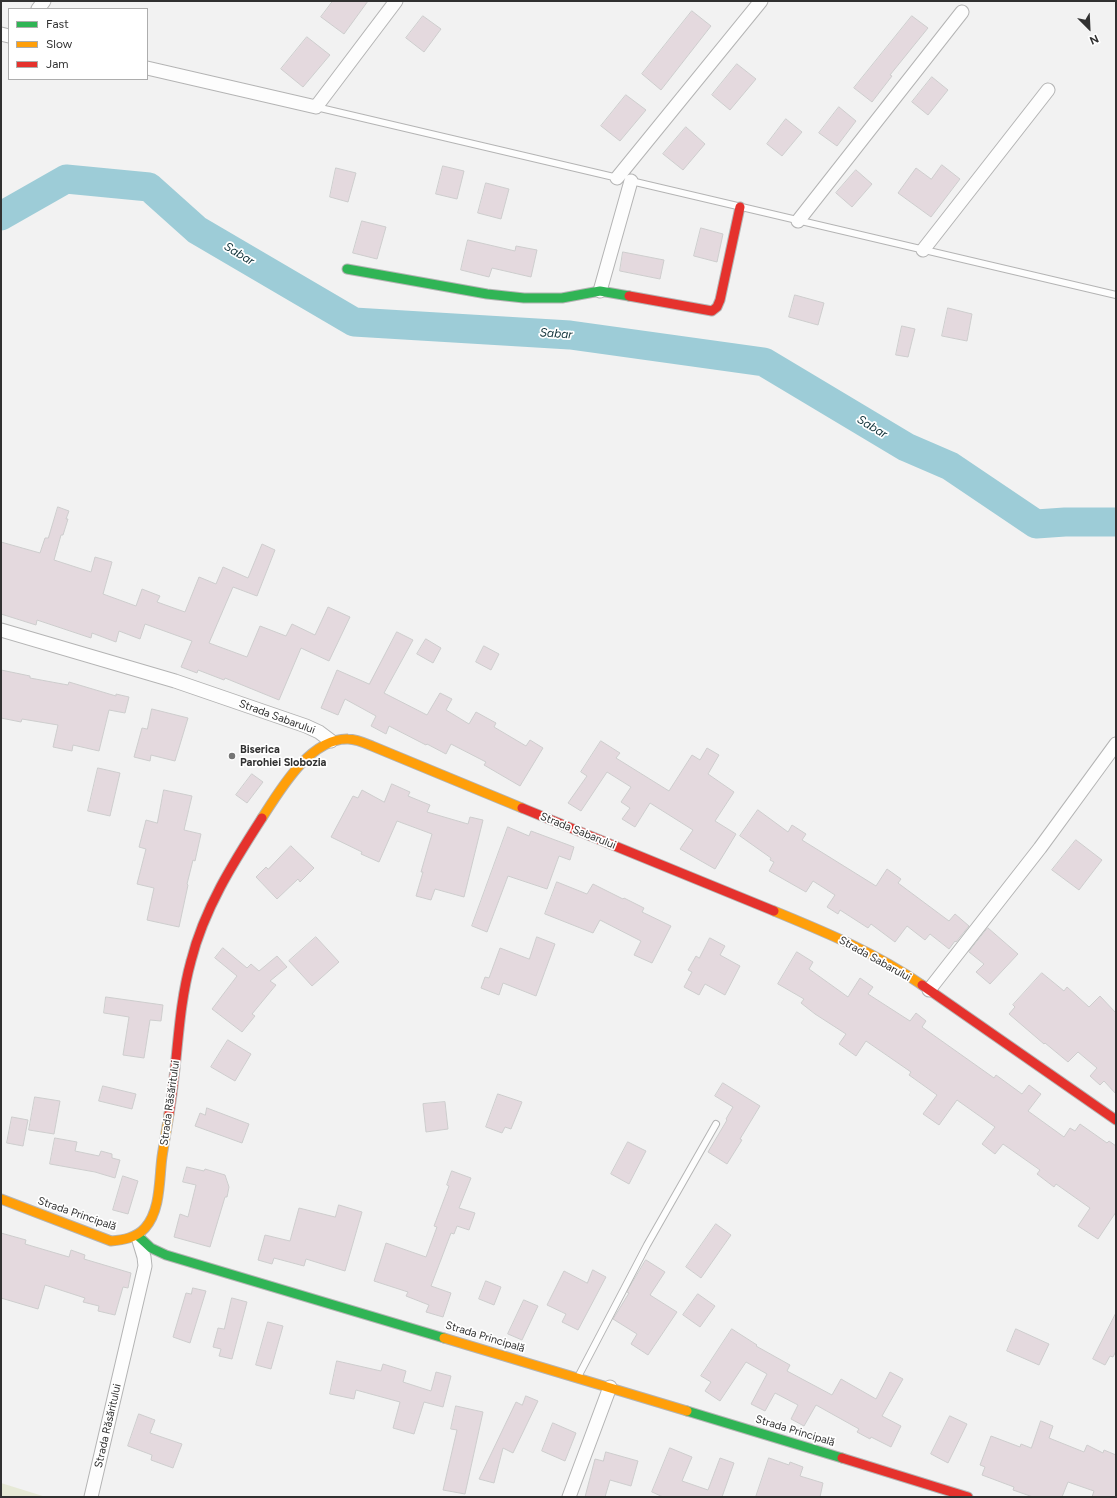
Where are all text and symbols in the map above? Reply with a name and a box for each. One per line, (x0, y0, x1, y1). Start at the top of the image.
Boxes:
legend (8, 8, 148, 80)
north arrow (1069, 8, 1109, 48)
text: Fast (46, 17, 69, 31)
text: N (1088, 32, 1101, 47)
text: Slow (46, 37, 72, 51)
text: Jam (46, 57, 69, 71)
water label: Sabar (221, 239, 257, 269)
water label: Sabar (539, 326, 573, 342)
water label: Sabar (854, 412, 890, 442)
street label: Strada Sabarului (237, 697, 317, 737)
place label: Biserica Parohiei Slobozia (240, 743, 326, 769)
marker: Biserica Parohiei Slobozia (227, 751, 237, 761)
street label: Strada Sabarului (538, 810, 618, 852)
street label: Strada Sabarului (837, 934, 913, 984)
street label: Strada Răsăritului (157, 1060, 183, 1146)
street label: Strada Principală (36, 1194, 118, 1234)
street label: Strada Principală (444, 1319, 526, 1355)
street label: Strada Răsăritului (92, 1383, 124, 1469)
street label: Strada Principală (754, 1413, 836, 1449)

